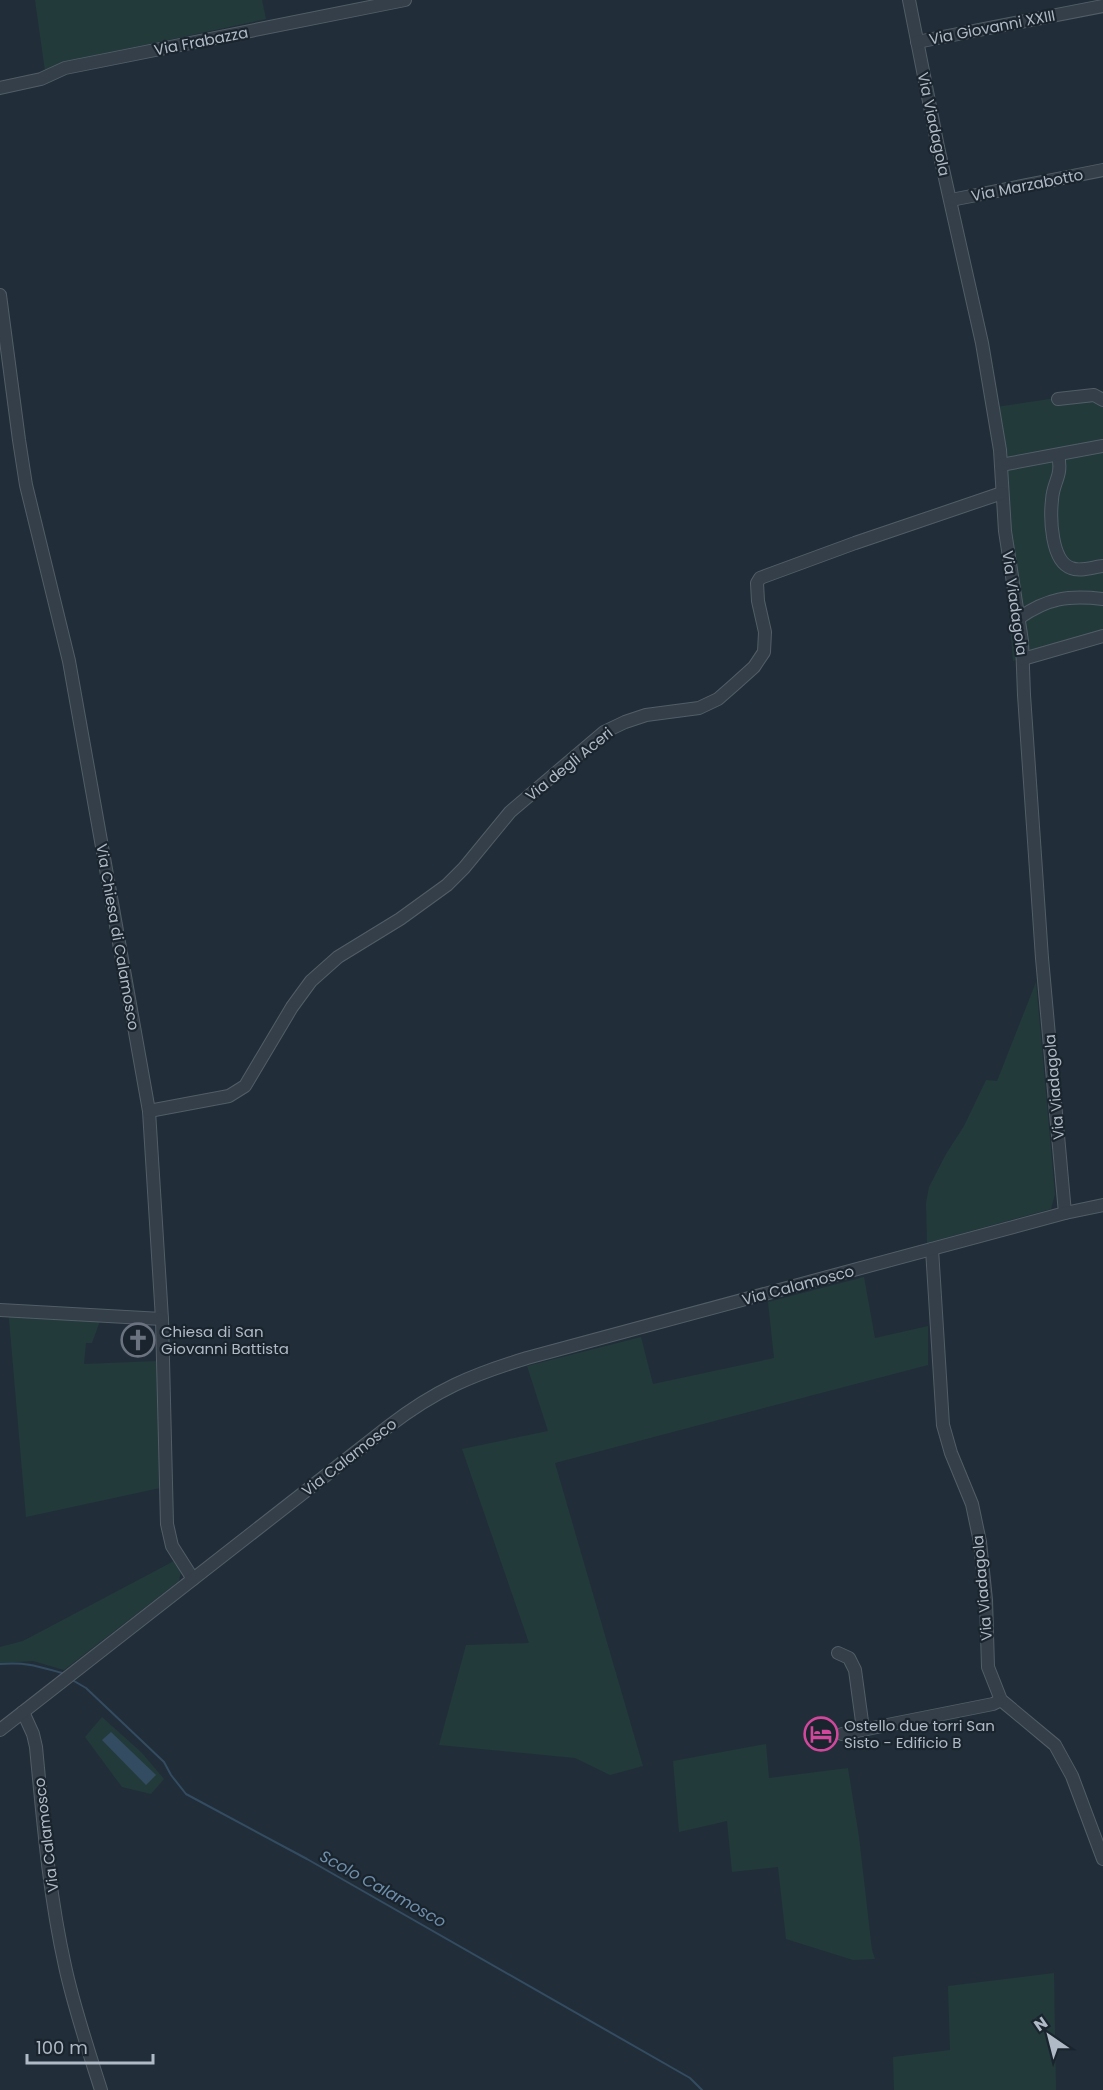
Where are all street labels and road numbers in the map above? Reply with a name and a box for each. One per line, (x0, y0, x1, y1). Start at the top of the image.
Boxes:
street label: Via Giovanni XXIII (927, 4, 1057, 50)
street label: Via Frabazza (152, 22, 250, 60)
street label: Via Viadagola (913, 70, 955, 178)
street label: Via Marzabotto (969, 164, 1085, 206)
street label: Via Viadagola (997, 549, 1033, 657)
street label: Via degli Aceri (521, 722, 617, 806)
street label: Via Chiesa di Calamosco (91, 842, 145, 1032)
street label: Via Viadagola (1039, 1033, 1069, 1141)
street label: Via Calamosco (740, 1260, 856, 1310)
street label: Via Calamosco (297, 1413, 401, 1501)
street label: Via Viadagola (967, 1534, 997, 1642)
street label: Via Calamosco (29, 1777, 63, 1893)

